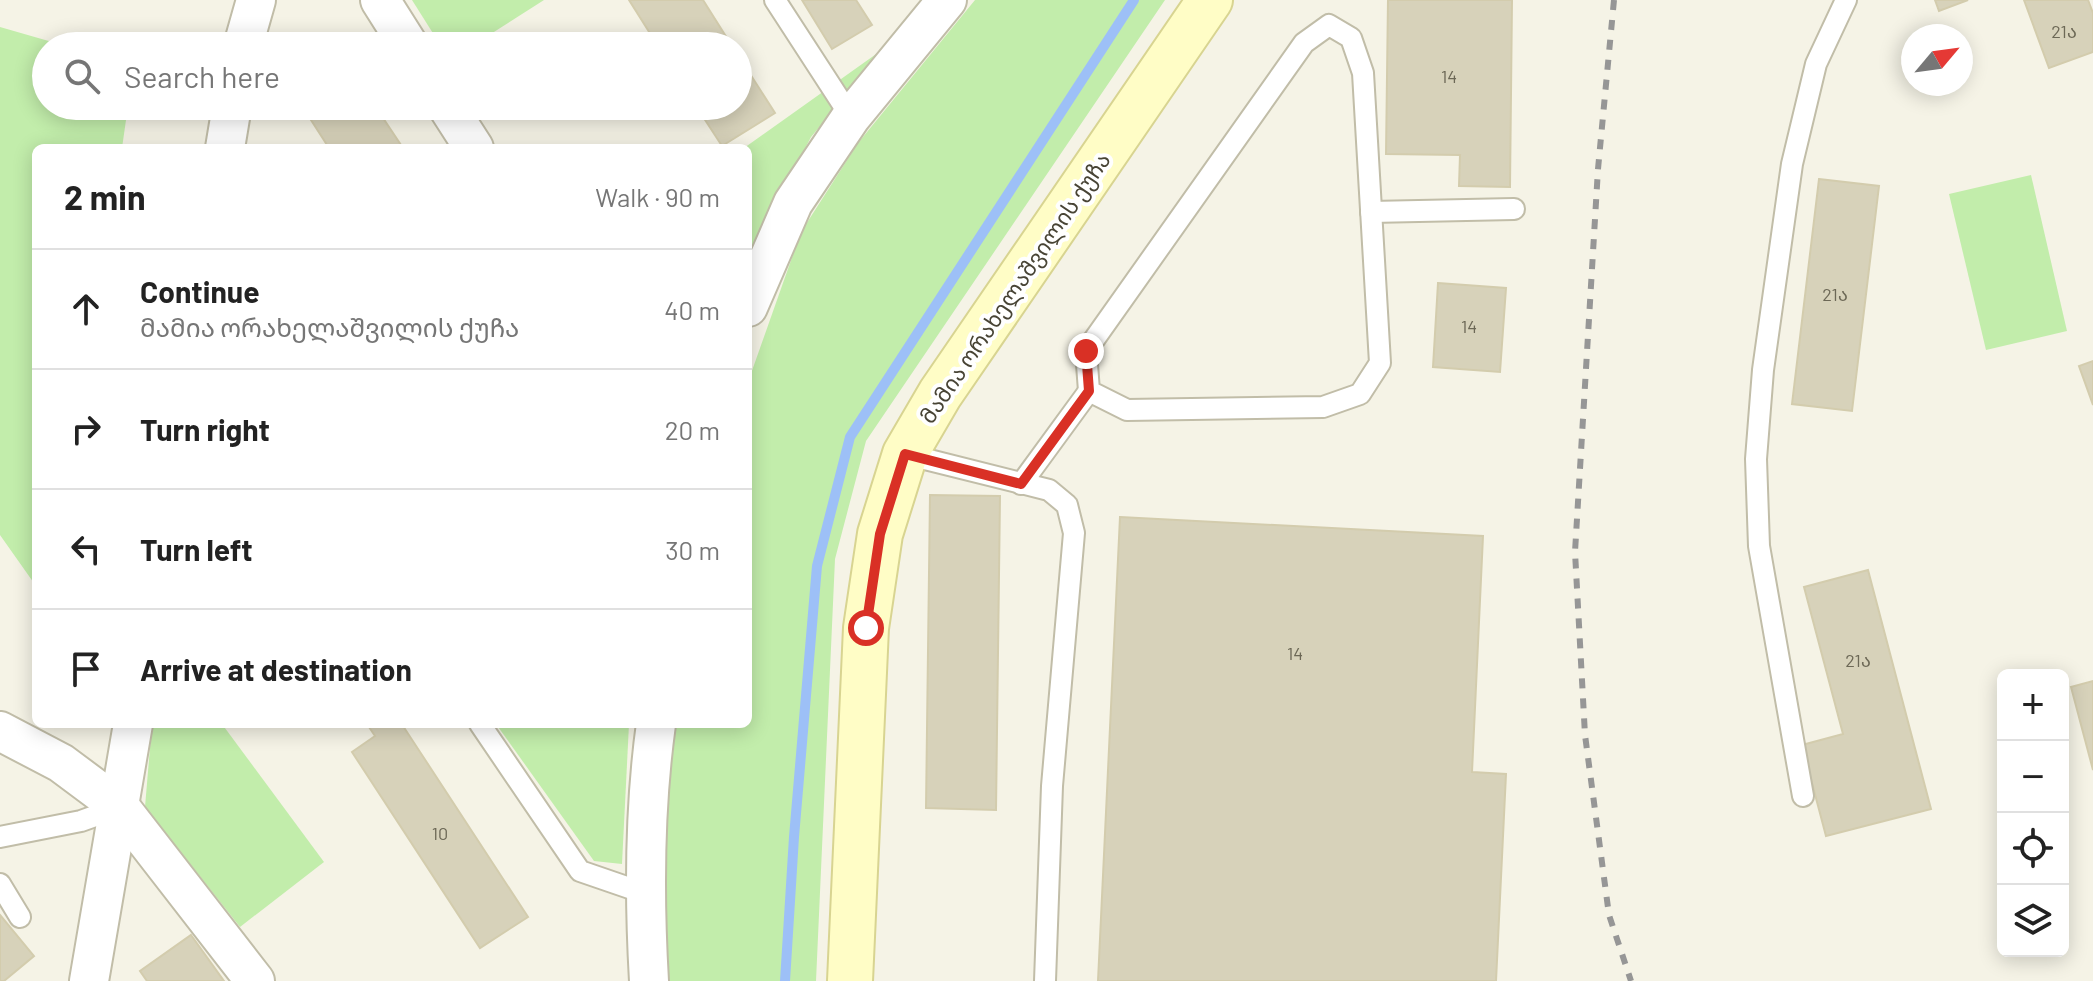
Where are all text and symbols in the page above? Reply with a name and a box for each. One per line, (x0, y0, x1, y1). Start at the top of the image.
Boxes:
house number: 21ა (2051, 20, 2077, 42)
north arrow (1901, 24, 1973, 96)
search box (32, 32, 752, 120)
icon: search (60, 54, 104, 98)
text: Search here (124, 58, 280, 94)
house number: 14 (1441, 65, 1457, 87)
street label: მამია ორახელაშვილის ქუჩა (914, 147, 1116, 429)
text: 2 min (64, 176, 146, 217)
text: Walk · 90 m (595, 181, 720, 212)
text: Continue (140, 273, 260, 309)
house number: 21ა (1822, 283, 1848, 305)
icon: ahead (64, 287, 108, 331)
text: 40 m (664, 294, 720, 325)
text: მამია ორახელაშვილის ქუჩა (140, 311, 519, 342)
house number: 14 (1461, 315, 1477, 337)
route end (1068, 333, 1104, 369)
icon: right (64, 407, 108, 451)
text: Turn right (140, 411, 270, 447)
text: 20 m (665, 414, 720, 445)
icon: left (64, 527, 108, 571)
text: Turn left (140, 531, 253, 567)
text: 30 m (665, 534, 720, 565)
route start (848, 610, 884, 646)
house number: 14 (1287, 642, 1303, 664)
icon: arrive (64, 647, 108, 691)
house number: 21ა (1845, 649, 1871, 671)
text: Arrive at destination (140, 651, 412, 687)
map controls (1997, 669, 2069, 957)
button: + (1997, 669, 2069, 741)
button: − (1997, 741, 2069, 813)
button: locate (1997, 813, 2069, 885)
house number: 10 (432, 822, 448, 844)
button: layers (1997, 885, 2069, 957)

